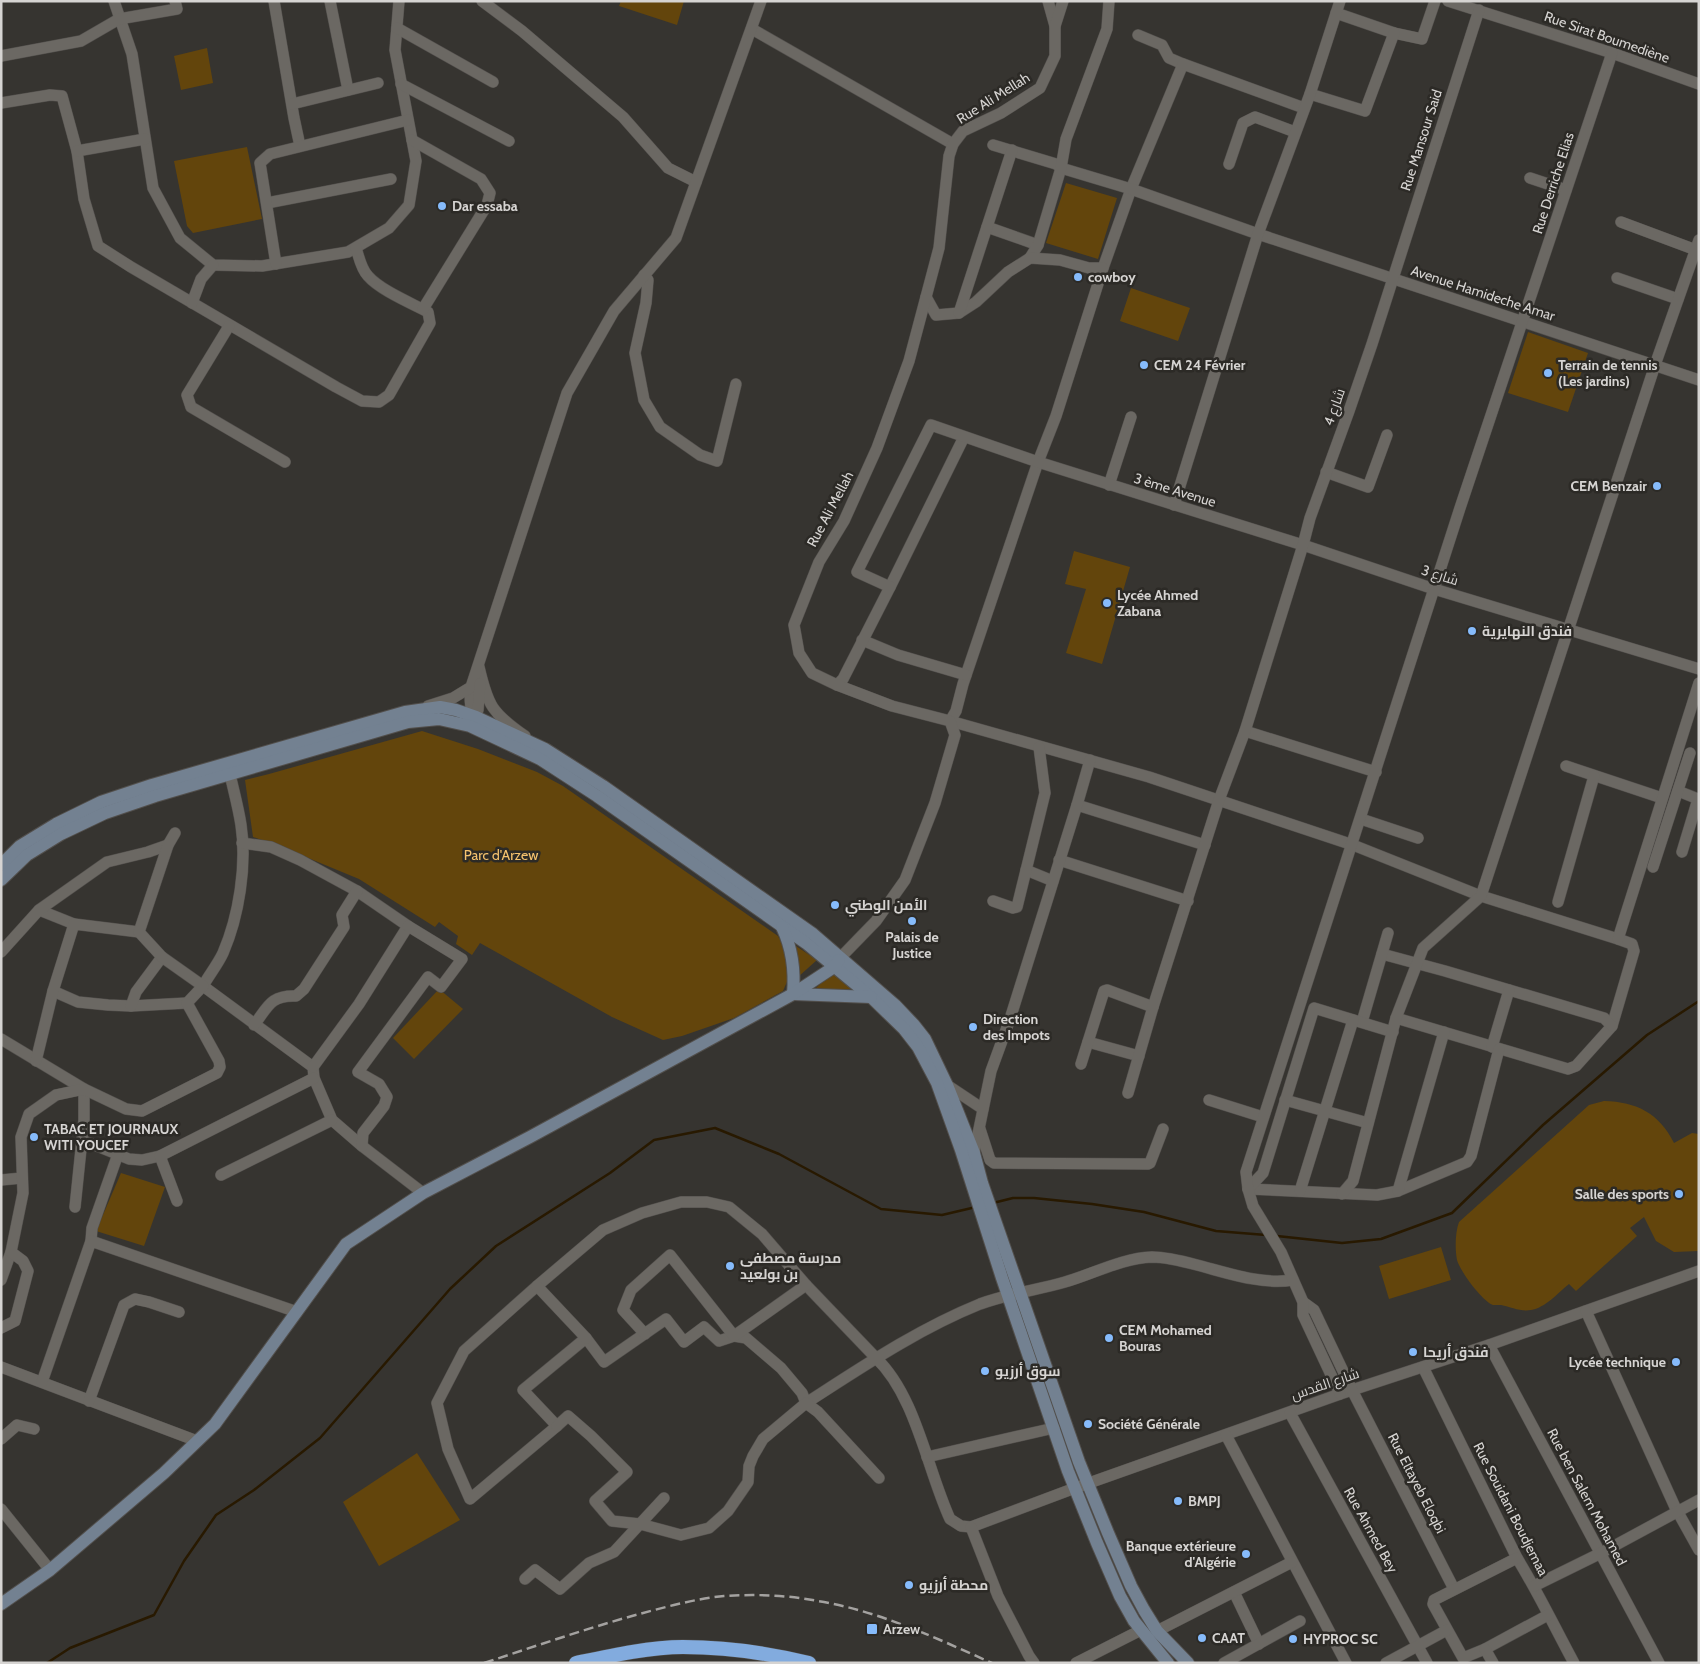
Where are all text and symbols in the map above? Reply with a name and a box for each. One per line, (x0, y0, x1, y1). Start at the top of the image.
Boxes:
street label: Rue Sirat Boumediène (1542, 7, 1672, 67)
street label: Rue Ali Mellah (953, 68, 1033, 128)
street label: Rue Mansour Said (1396, 87, 1446, 193)
street label: Rue Derriche Elias (1528, 130, 1578, 236)
place label: Dar essaba (452, 197, 518, 215)
marker: Dar essaba (436, 200, 448, 212)
street label: Avenue Hamideche Amar (1409, 261, 1558, 325)
place label: cowboy (1088, 268, 1136, 286)
marker: cowboy (1072, 271, 1084, 283)
place label: CEM 24 Février (1154, 356, 1246, 374)
place label: Terrain de tennis (Les jardins) (1558, 356, 1658, 390)
marker: CEM 24 Février (1138, 359, 1150, 371)
marker: Terrain de tennis (Les jardins) (1542, 367, 1554, 379)
street label: شارع 4 (1319, 386, 1349, 428)
street label: Rue Ali Mellah (803, 468, 857, 550)
street label: 3 ème Avenue (1132, 469, 1218, 511)
place label: CEM Benzair (1570, 477, 1647, 495)
marker: CEM Benzair (1651, 480, 1663, 492)
street label: شارع 3 (1419, 561, 1461, 589)
place label: Lycée Ahmed Zabana (1117, 586, 1198, 620)
marker: Lycée Ahmed Zabana (1101, 597, 1113, 609)
place label: فندق النهايرية (1482, 622, 1572, 640)
marker: فندق النهايرية (1466, 625, 1478, 637)
park label: Parc d'Arzew (464, 846, 538, 864)
place label: الأمن الوطني (845, 896, 927, 917)
marker: الأمن الوطني (829, 899, 841, 911)
marker: Palais de Justice (906, 915, 918, 927)
place label: Palais de Justice (885, 928, 939, 962)
place label: Direction des Impots (983, 1010, 1050, 1044)
marker: Direction des Impots (967, 1021, 979, 1033)
place label: TABAC ET JOURNAUX WITI YOUCEF (44, 1120, 179, 1154)
marker: TABAC ET JOURNAUX WITI YOUCEF (28, 1131, 40, 1143)
place label: Salle des sports (1575, 1185, 1669, 1203)
marker: Salle des sports (1673, 1188, 1685, 1200)
place label: مدرسة مصطفى بن بولعيد (740, 1249, 841, 1283)
marker: مدرسة مصطفى بن بولعيد (724, 1260, 736, 1272)
place label: CEM Mohamed Bouras (1119, 1321, 1212, 1355)
marker: CEM Mohamed Bouras (1103, 1332, 1115, 1344)
place label: فندق أريحا (1423, 1343, 1489, 1361)
marker: فندق أريحا (1407, 1346, 1419, 1358)
place label: Lycée technique (1569, 1353, 1666, 1371)
marker: Lycée technique (1670, 1356, 1682, 1368)
place label: سوق أرزيو (995, 1362, 1060, 1380)
street label: شارع القدس (1288, 1364, 1362, 1404)
marker: سوق أرزيو (979, 1365, 991, 1377)
place label: Société Générale (1098, 1415, 1200, 1433)
marker: Société Générale (1082, 1418, 1094, 1430)
street label: Rue ben Salem Mohamed (1543, 1425, 1631, 1569)
street label: Rue Eltayeb Eloqbi (1384, 1430, 1450, 1536)
street label: Rue Souidani Boudjemaa (1469, 1439, 1553, 1579)
street label: Rue Ahmed Bey (1340, 1484, 1402, 1576)
place label: BMPJ (1188, 1492, 1221, 1510)
marker: BMPJ (1172, 1495, 1184, 1507)
place label: Banque extérieure d'Algérie (1126, 1537, 1236, 1571)
marker: Banque extérieure d'Algérie (1240, 1548, 1252, 1560)
place label: محطة أرزيو (919, 1576, 988, 1594)
marker: محطة أرزيو (903, 1579, 915, 1591)
place label: Arzew (883, 1620, 921, 1638)
marker: Arzew (865, 1622, 879, 1636)
place label: CAAT (1212, 1629, 1245, 1647)
place label: HYPROC SC (1303, 1630, 1378, 1648)
marker: CAAT (1196, 1632, 1208, 1644)
marker: HYPROC SC (1287, 1633, 1299, 1645)

